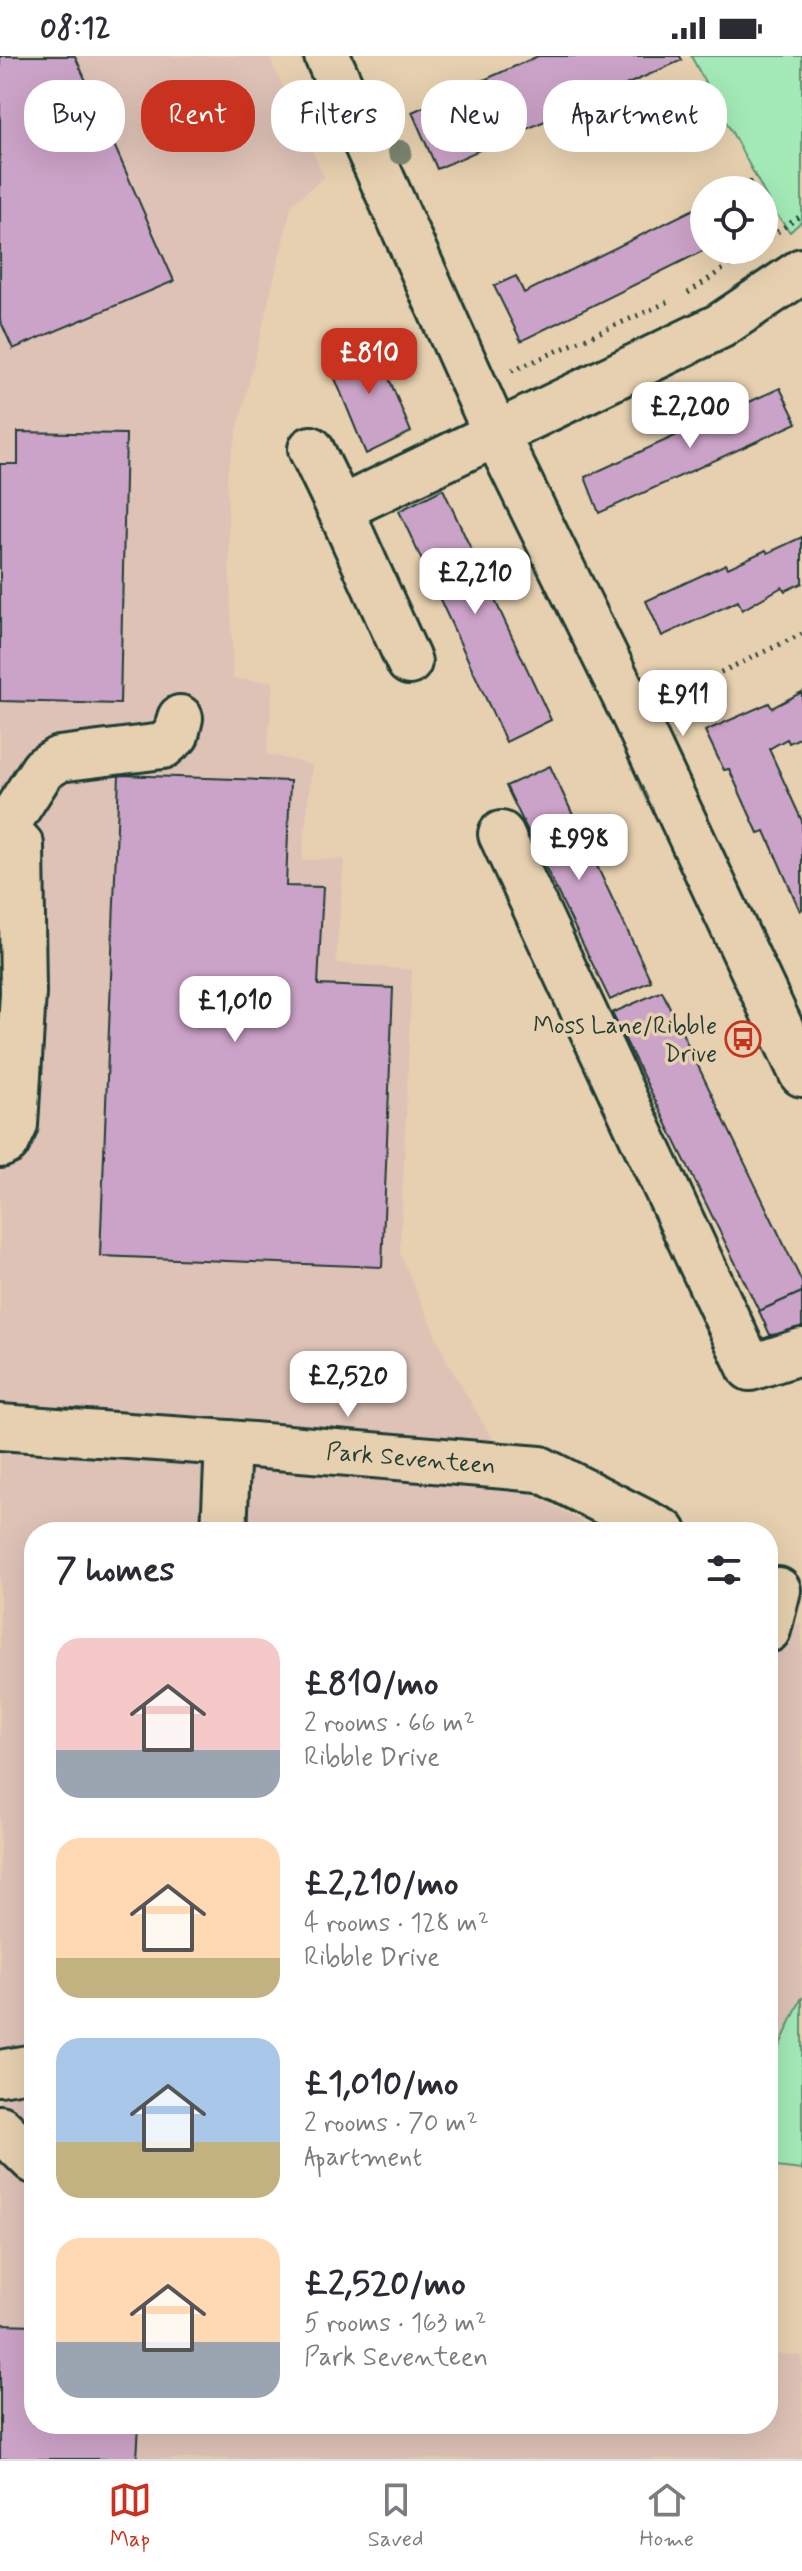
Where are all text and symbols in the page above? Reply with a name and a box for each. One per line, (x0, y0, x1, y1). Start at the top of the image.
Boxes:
text: 08:12 (40, 9, 110, 48)
chip: Buy (24, 80, 125, 152)
chip: Rent (141, 80, 255, 152)
chip: Filters (271, 80, 405, 152)
chip: New (421, 80, 527, 152)
chip: Apartment (543, 80, 727, 152)
map controls (690, 176, 778, 264)
button: locate (690, 176, 778, 264)
pin: £810 (322, 328, 416, 396)
text: £810 (339, 337, 399, 371)
pin: £2,200 (625, 382, 755, 450)
text: £2,200 (650, 391, 730, 425)
pin: £2,210 (410, 548, 540, 616)
text: £2,210 (437, 557, 513, 591)
pin: £911 (636, 670, 730, 738)
text: £911 (657, 679, 709, 713)
pin: £998 (532, 814, 626, 882)
text: £998 (549, 823, 609, 857)
pin: £1,010 (170, 976, 300, 1044)
text: £1,010 (197, 985, 273, 1019)
place label: Moss Lane/Ribble Drive (533, 1011, 717, 1070)
bus stop icon: Moss Lane/Ribble Drive (724, 1020, 762, 1058)
pin: £2,520 (283, 1351, 413, 1419)
text: £2,520 (308, 1360, 388, 1394)
street label: Park Seventeen (325, 1437, 497, 1482)
text: 7 homes (56, 1548, 175, 1593)
icon: filters (702, 1548, 746, 1592)
text: £810/mo (304, 1662, 439, 1707)
icon: home (120, 1670, 216, 1766)
text: 2 rooms · 66 m² (304, 1707, 475, 1741)
text: Ribble Drive (304, 1741, 440, 1775)
text: £2,210/mo (304, 1862, 459, 1907)
icon: home (120, 1870, 216, 1966)
text: 4 rooms · 128 m² (304, 1907, 489, 1941)
text: Ribble Drive (304, 1941, 440, 1975)
text: £1,010/mo (304, 2062, 459, 2107)
icon: home (120, 2070, 216, 2166)
text: 2 rooms · 70 m² (304, 2107, 478, 2141)
text: Apartment (304, 2141, 422, 2175)
text: £2,520/mo (304, 2262, 466, 2307)
icon: home (120, 2270, 216, 2366)
text: 5 rooms · 163 m² (304, 2307, 487, 2341)
text: Park Seventeen (304, 2341, 488, 2375)
tab: Map (108, 2478, 152, 2554)
tab: Saved (368, 2478, 423, 2554)
tab: Home (639, 2478, 694, 2554)

